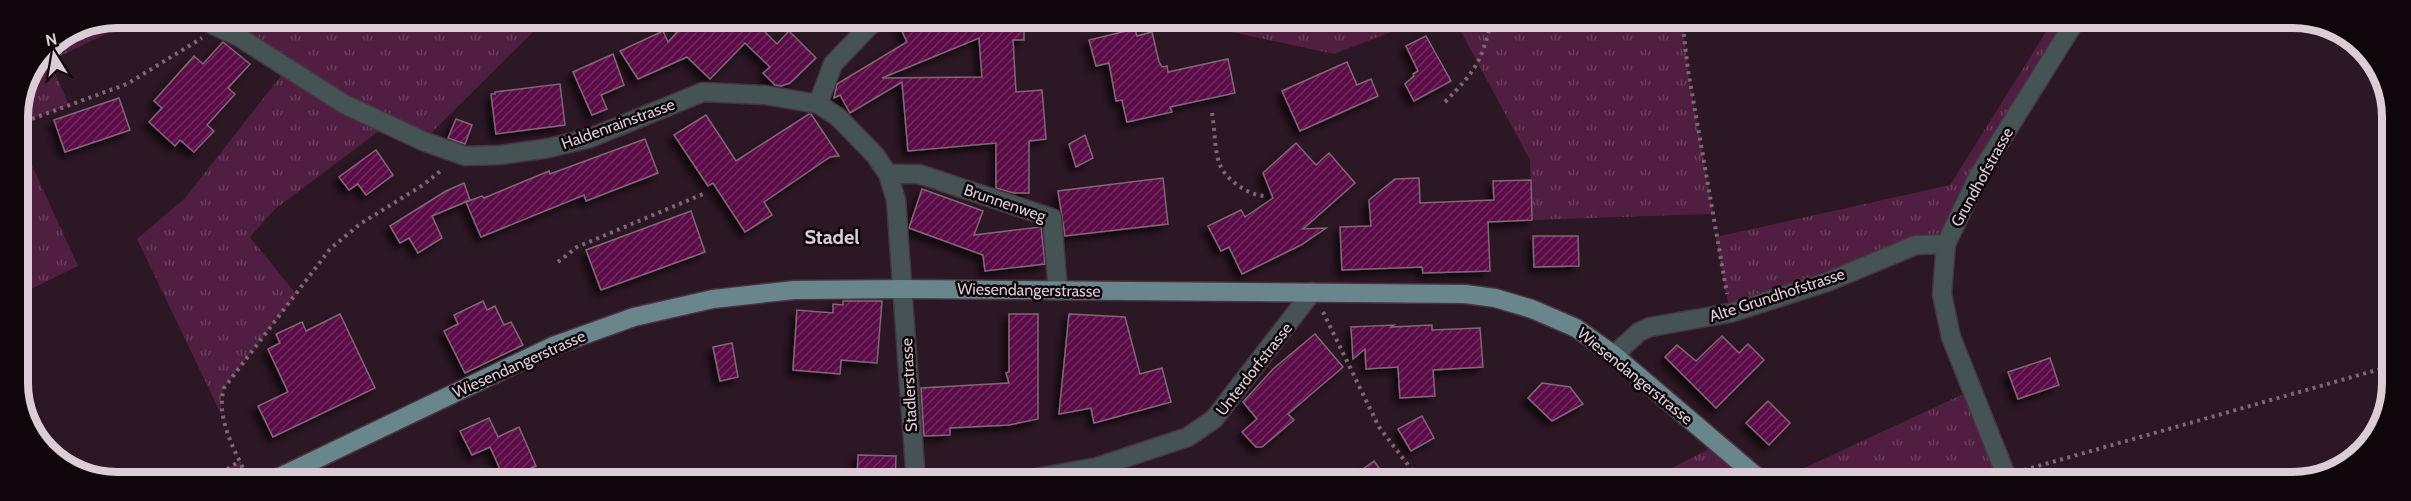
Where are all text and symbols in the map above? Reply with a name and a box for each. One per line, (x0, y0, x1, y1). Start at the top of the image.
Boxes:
north arrow (24, 24, 84, 84)
text: N (44, 29, 59, 50)
street label: Haldenrainstrasse (559, 95, 677, 153)
street label: Grundhofstrasse (1947, 124, 2017, 230)
street label: Brunnenweg (961, 180, 1049, 226)
district label: Stadel (804, 225, 860, 249)
street label: Alte Grundhofstrasse (1707, 264, 1847, 326)
street label: Wiesendangerstrasse (957, 279, 1101, 301)
street label: Unterdorfstrasse (1212, 319, 1296, 419)
street label: Wiesendangerstrasse (1573, 324, 1697, 428)
street label: Wiesendangerstrasse (450, 326, 588, 402)
street label: Stadlerstrasse (897, 338, 921, 432)

